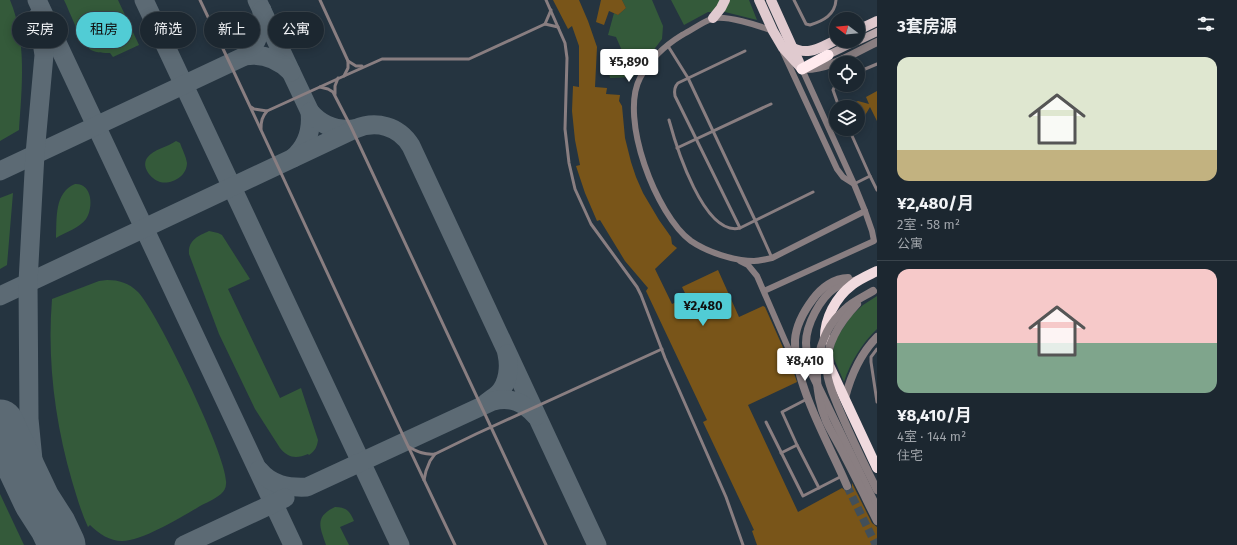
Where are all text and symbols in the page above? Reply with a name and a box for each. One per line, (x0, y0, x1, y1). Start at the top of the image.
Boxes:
chip: 买房 (12, 12, 68, 48)
chip: 租房 (76, 12, 132, 48)
chip: 筛选 (140, 12, 196, 48)
chip: 新上 (204, 12, 260, 48)
chip: 公寓 (268, 12, 324, 48)
north arrow (829, 12, 865, 48)
map controls (829, 12, 865, 136)
icon: filters (1195, 13, 1217, 35)
text: 3套房源 (897, 16, 957, 37)
pin: ¥5,890 (596, 49, 662, 83)
text: ¥5,890 (609, 54, 649, 69)
button: locate (829, 56, 865, 92)
icon: home (1021, 83, 1093, 155)
button: layers (829, 100, 865, 136)
text: ¥2,480/月 (897, 193, 974, 214)
text: 2室 · 58 m² (897, 217, 960, 232)
text: 公寓 (897, 236, 923, 251)
pin: ¥2,480 (670, 293, 736, 327)
icon: home (1021, 295, 1093, 367)
text: ¥2,480 (683, 298, 723, 313)
pin: ¥8,410 (772, 348, 838, 382)
text: ¥8,410 (786, 353, 824, 368)
text: ¥8,410/月 (897, 405, 972, 426)
text: 4室 · 144 m² (897, 429, 966, 444)
text: 住宅 (897, 448, 923, 463)

